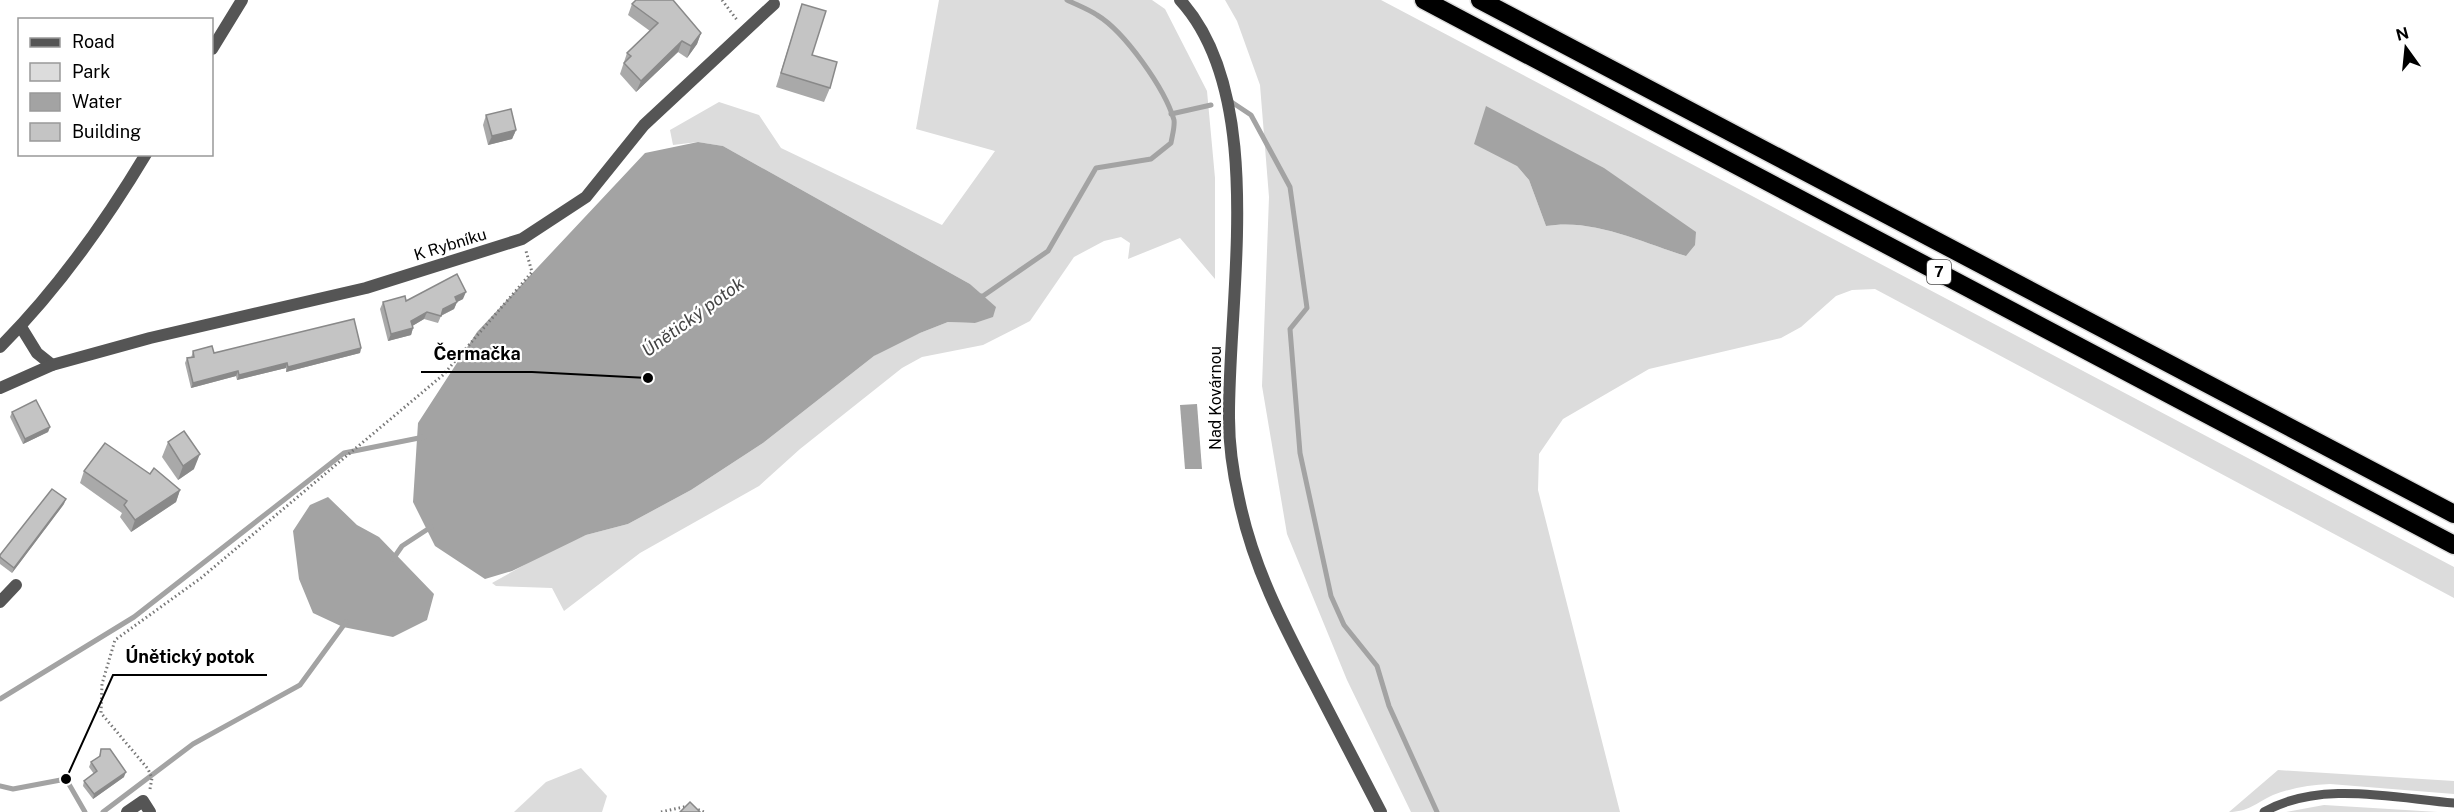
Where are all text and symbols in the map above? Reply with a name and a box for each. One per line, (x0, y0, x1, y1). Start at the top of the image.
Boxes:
legend (18, 18, 213, 156)
north arrow (2376, 18, 2436, 78)
text: N (2394, 23, 2411, 45)
text: Road (72, 31, 115, 52)
text: Park (72, 61, 110, 82)
text: Water (72, 91, 122, 112)
text: Building (72, 121, 141, 142)
street label: K Rybníku (411, 224, 489, 265)
road number: 7 (1927, 260, 1951, 284)
water label: Únětický potok (637, 271, 748, 361)
callout: Čermačka (421, 336, 532, 372)
text: Čermačka (433, 342, 521, 364)
street label: Nad Kovárnou (1206, 346, 1225, 450)
callout: Únětický potok (113, 639, 267, 675)
text: Únětický potok (125, 645, 255, 667)

